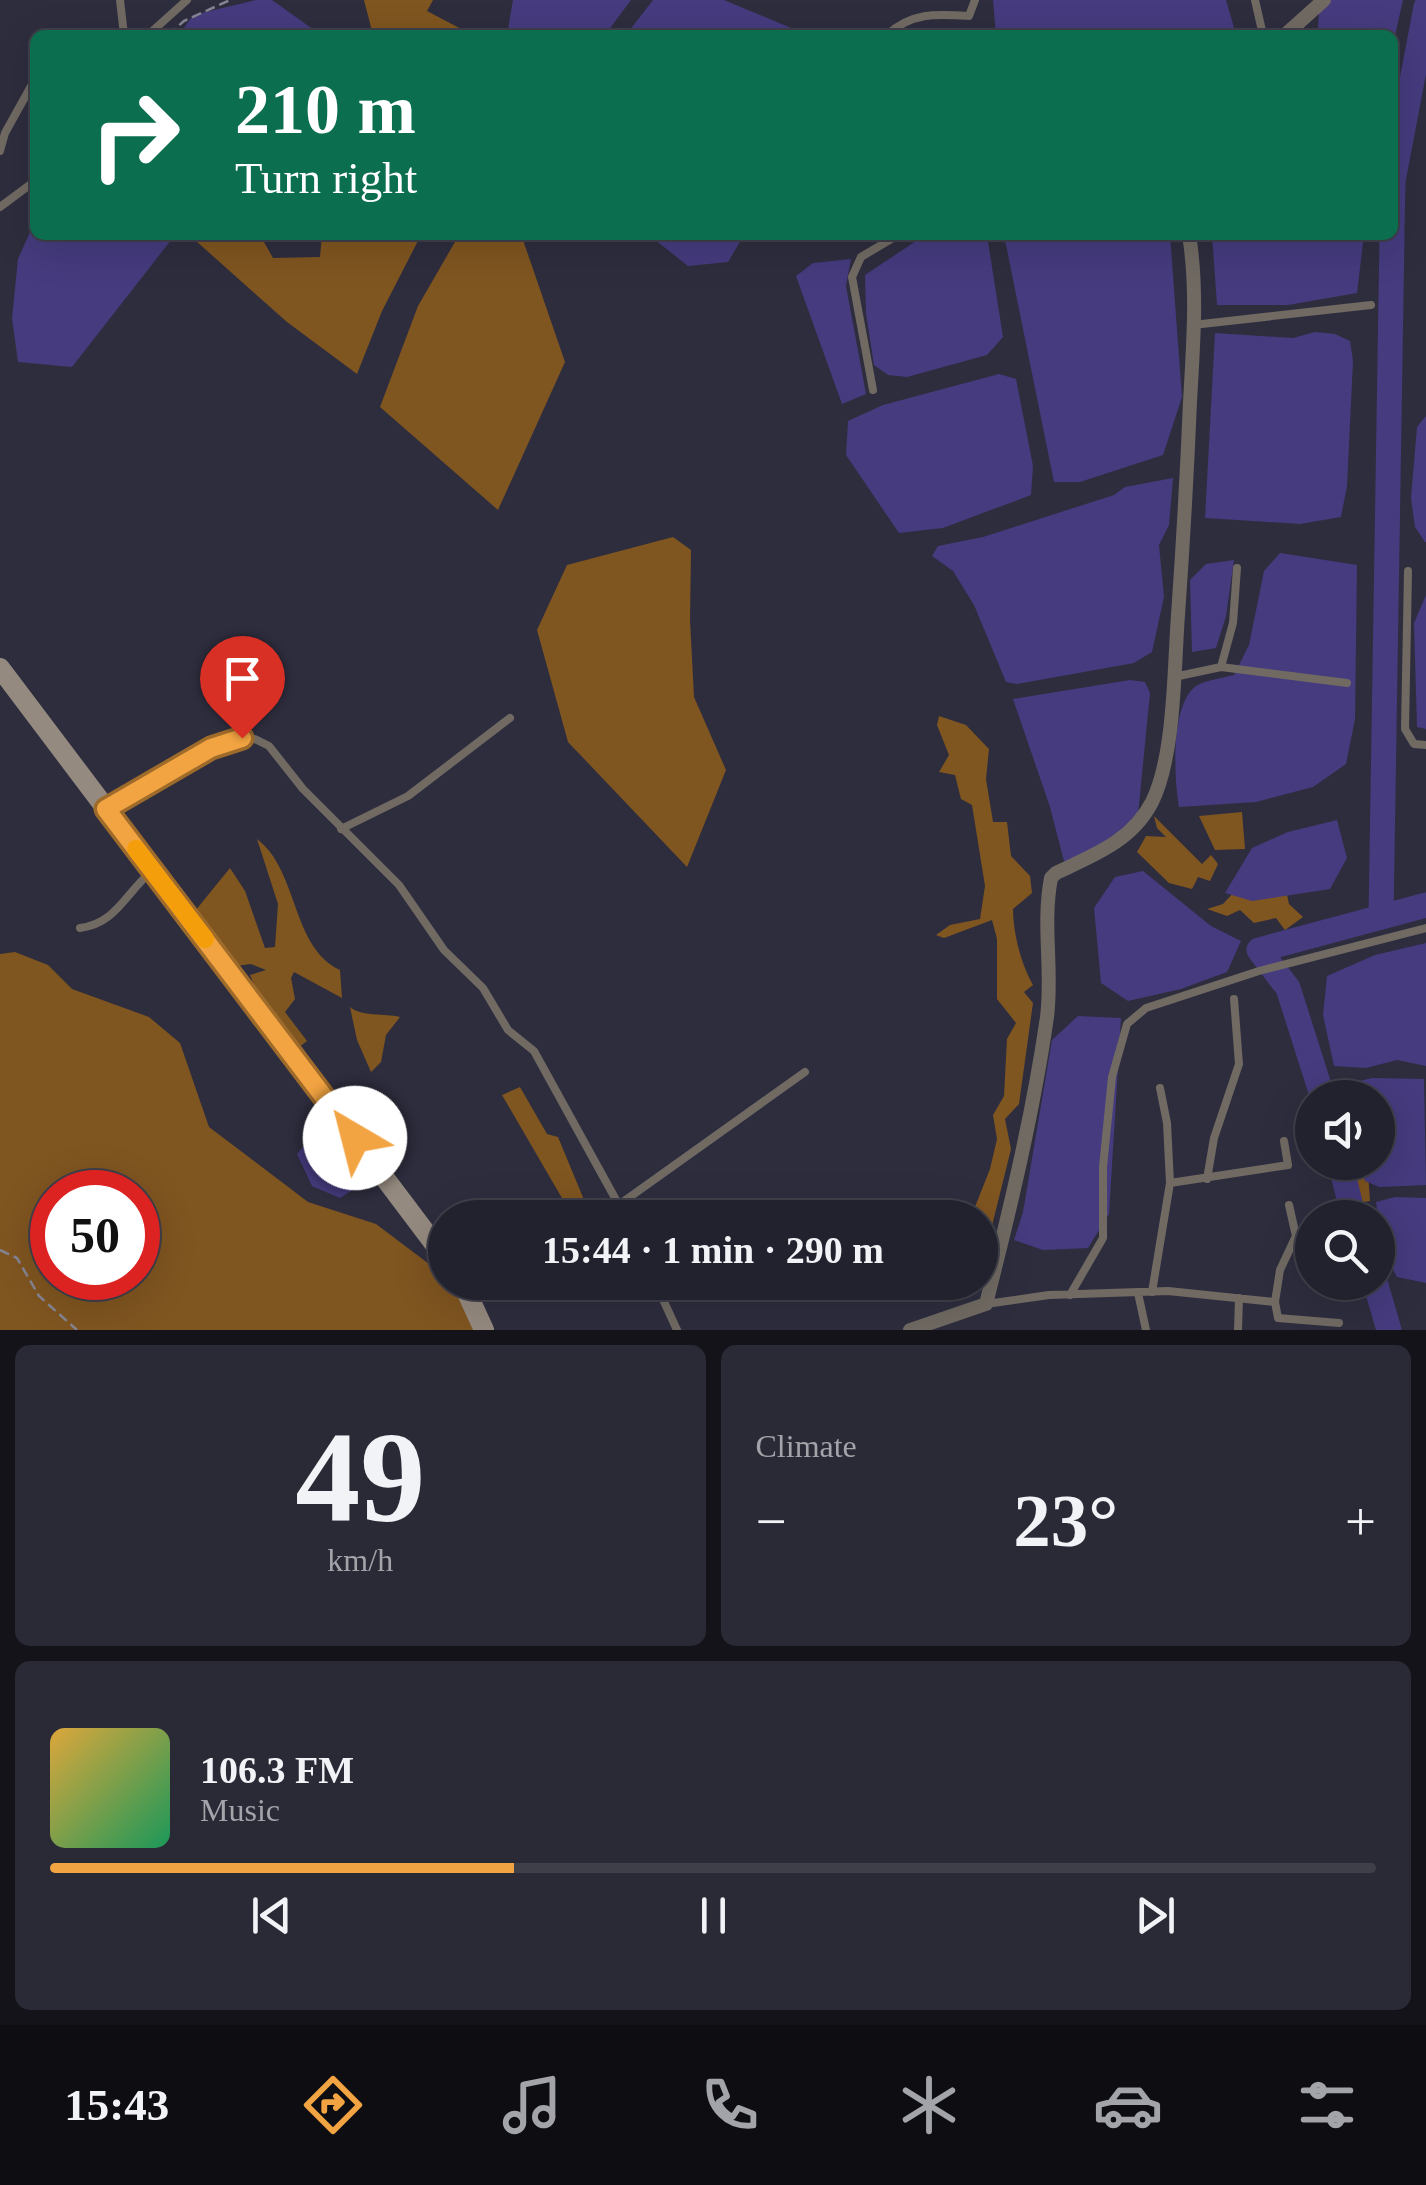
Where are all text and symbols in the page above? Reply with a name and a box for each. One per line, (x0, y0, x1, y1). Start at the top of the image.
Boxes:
icon: right (70, 70, 200, 200)
text: 210 m (235, 71, 416, 148)
text: Turn right (235, 153, 417, 203)
pin (200, 636, 285, 739)
icon: arrive (215, 651, 270, 706)
map controls (1295, 1080, 1395, 1300)
button: sound (1295, 1080, 1395, 1180)
position arrow (303, 1086, 407, 1190)
speed limit sign: 50 (30, 1170, 160, 1300)
button: search (1295, 1200, 1395, 1300)
text: 15:44 · 1 min · 290 m (542, 1229, 884, 1271)
text: 49 (295, 1405, 425, 1549)
text: Climate (756, 1428, 857, 1464)
text: 23° (1013, 1479, 1118, 1562)
text: − (756, 1491, 787, 1552)
text: + (1345, 1491, 1376, 1552)
text: km/h (327, 1542, 393, 1578)
text: 106.3 FM (200, 1749, 354, 1791)
text: Music (200, 1792, 280, 1828)
icon: previous (244, 1888, 299, 1943)
icon: pause (686, 1888, 741, 1943)
icon: next (1128, 1888, 1183, 1943)
icon: directions (298, 2070, 368, 2140)
icon: music (497, 2070, 567, 2140)
icon: phone (695, 2070, 765, 2140)
icon: climate (894, 2070, 964, 2140)
icon: car (1093, 2070, 1163, 2140)
icon: filters (1292, 2070, 1362, 2140)
text: 15:43 (64, 2080, 169, 2130)

